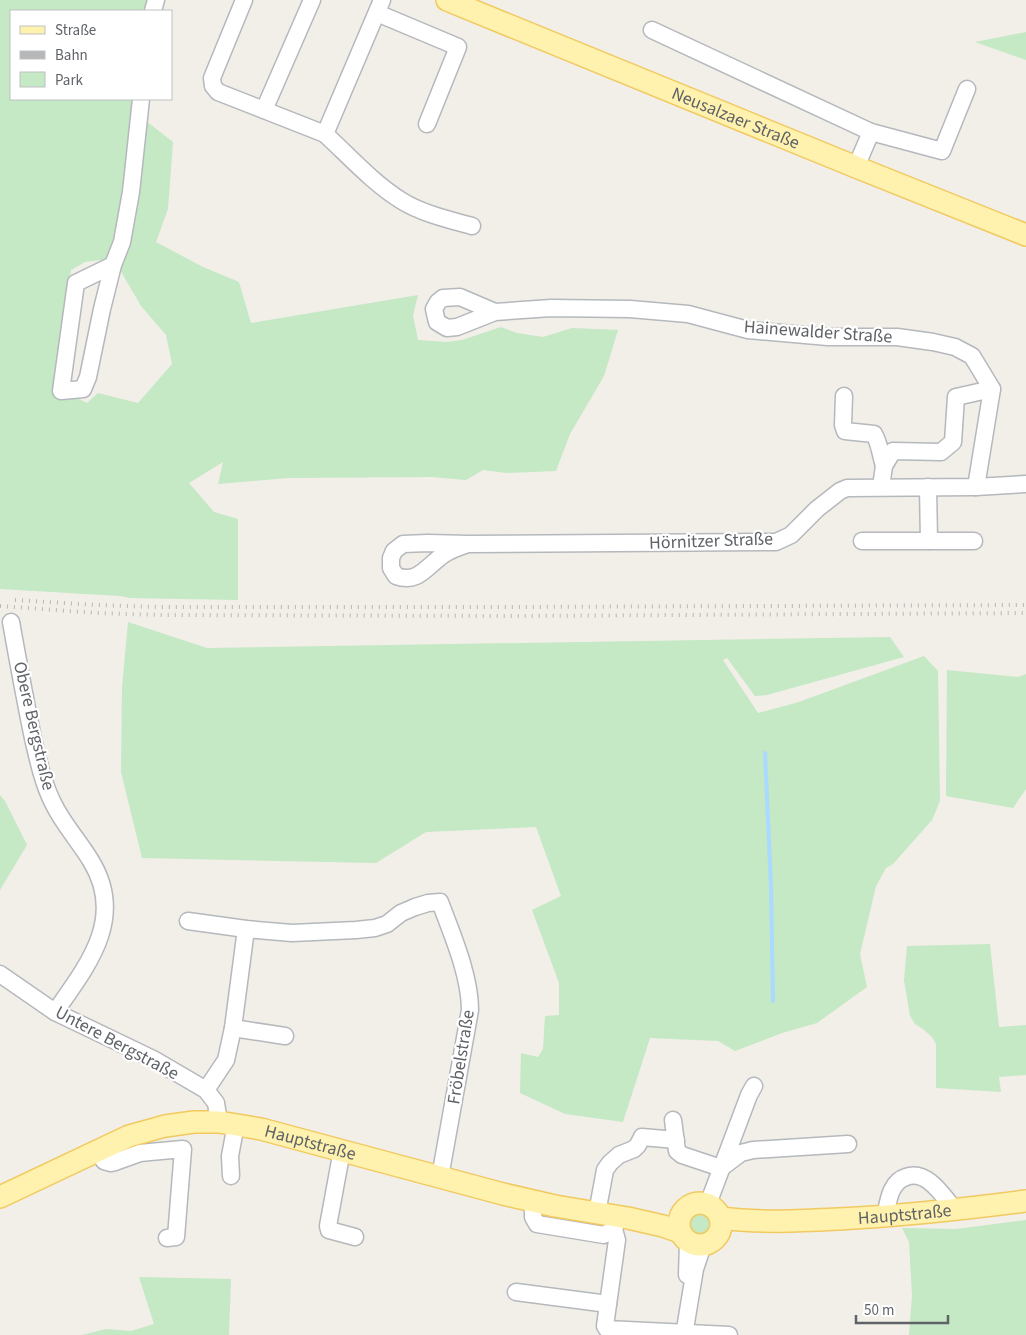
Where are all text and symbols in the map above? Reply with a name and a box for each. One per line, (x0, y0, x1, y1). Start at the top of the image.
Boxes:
legend (10, 10, 172, 100)
text: Straße (55, 20, 96, 41)
text: Bahn (55, 45, 88, 66)
text: Park (55, 70, 84, 91)
street label: Neusalzaer Straße (668, 81, 804, 155)
street label: Hainewalder Straße (743, 314, 893, 350)
street label: Hörnitzer Straße (649, 526, 773, 556)
street label: Obere Bergstraße (7, 659, 61, 793)
street label: Untere Bergstraße (51, 1000, 183, 1086)
street label: Fröbelstraße (441, 1008, 481, 1106)
street label: Hauptstraße (262, 1118, 359, 1166)
street label: Hauptstraße (857, 1197, 953, 1230)
scale bar (856, 1292, 948, 1324)
text: 50 m (864, 1300, 894, 1321)

